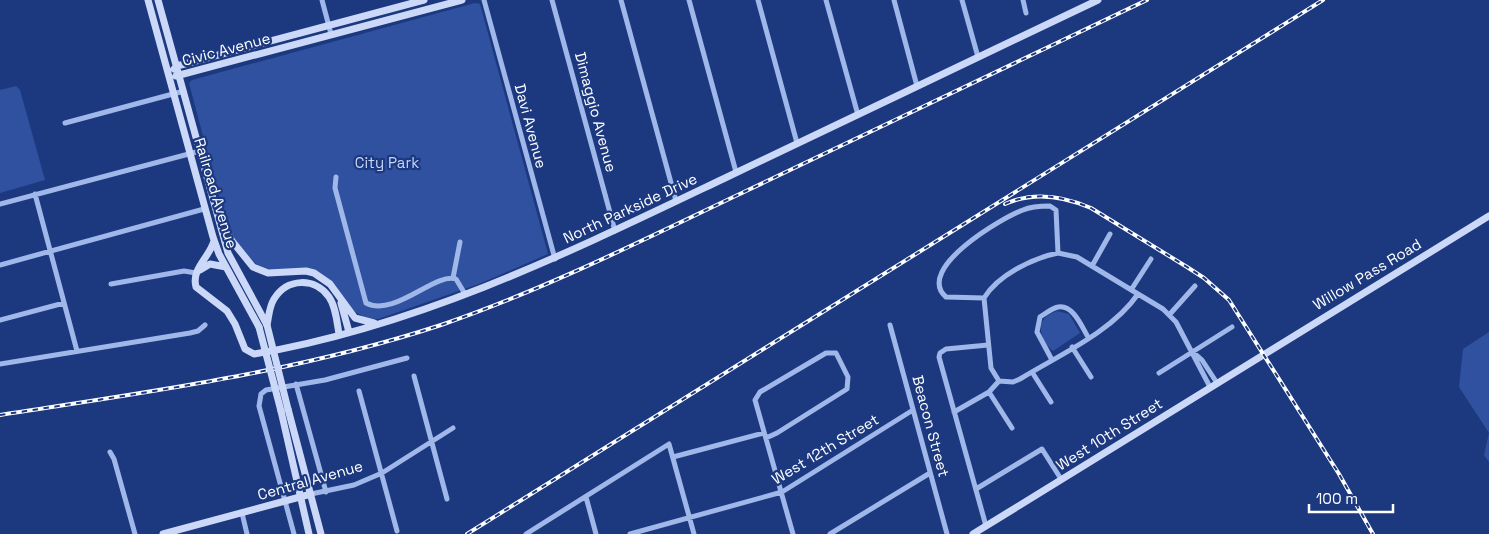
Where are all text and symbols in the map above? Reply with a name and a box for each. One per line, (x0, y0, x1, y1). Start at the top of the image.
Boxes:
street label: Civic Avenue (180, 28, 272, 70)
street label: Dimaggio Avenue (571, 50, 621, 174)
street label: Davi Avenue (511, 82, 551, 170)
street label: Railroad Avenue (190, 135, 242, 251)
park label: City Park (355, 153, 419, 172)
street label: North Parkside Drive (560, 169, 700, 247)
street label: Willow Pass Road (1309, 234, 1425, 314)
street label: Beacon Street (908, 373, 954, 479)
street label: West 10th Street (1052, 394, 1166, 474)
street label: West 12th Street (768, 410, 882, 488)
street label: Central Avenue (255, 456, 365, 504)
scale bar (1309, 482, 1393, 514)
text: 100 m (1316, 489, 1358, 508)

